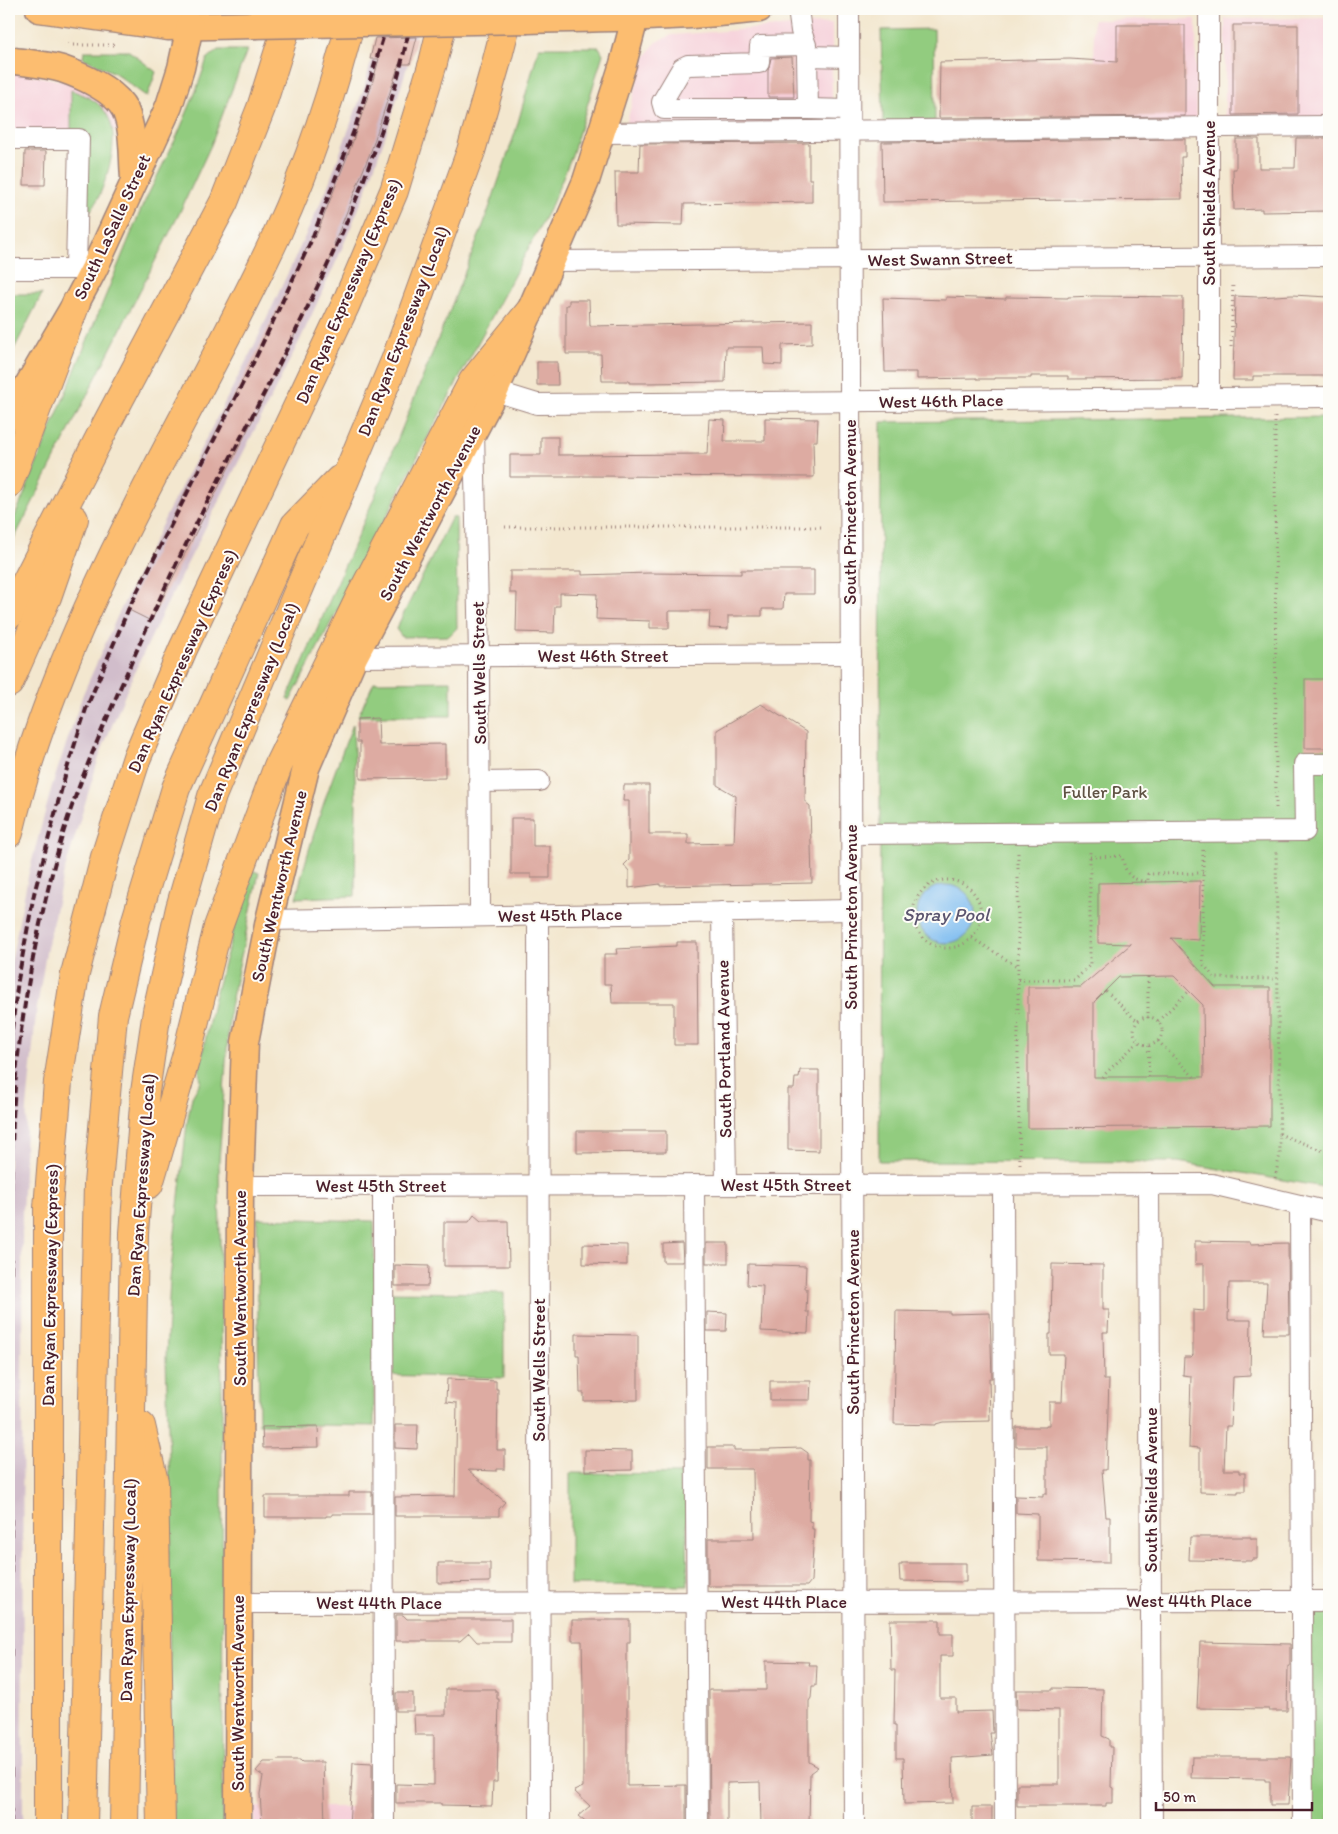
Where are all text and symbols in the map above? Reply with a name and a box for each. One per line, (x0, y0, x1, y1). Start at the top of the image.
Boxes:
street label: South Shields Avenue (1198, 120, 1220, 286)
street label: South LaSalle Street (69, 151, 155, 303)
street label: Dan Ryan Expressway (Express) (290, 175, 406, 407)
street label: Dan Ryan Expressway (Local) (353, 223, 453, 439)
street label: West Swann Street (867, 247, 1013, 271)
street label: West 46th Place (878, 389, 1004, 413)
street label: South Princeton Avenue (839, 419, 861, 605)
street label: South Wentworth Avenue (374, 421, 486, 605)
street label: Dan Ryan Expressway (Express) (123, 546, 241, 776)
street label: Dan Ryan Expressway (Local) (199, 599, 303, 815)
street label: South Wells Street (467, 601, 491, 745)
street label: West 46th Street (538, 645, 669, 667)
park label: Fuller Park (1063, 781, 1147, 803)
street label: South Wentworth Avenue (246, 788, 312, 984)
street label: South Princeton Avenue (840, 824, 862, 1010)
street label: West 45th Place (497, 903, 623, 927)
water label: Spray Pool (903, 903, 991, 926)
street label: South Portland Avenue (711, 960, 737, 1138)
street label: Dan Ryan Expressway (Local) (122, 1073, 160, 1297)
street label: Dan Ryan Expressway (Express) (37, 1164, 63, 1406)
street label: West 45th Street (721, 1174, 852, 1196)
street label: West 45th Street (316, 1175, 447, 1197)
street label: South Wentworth Avenue (229, 1190, 251, 1386)
street label: South Princeton Avenue (842, 1229, 864, 1415)
street label: South Wells Street (528, 1298, 550, 1442)
street label: South Shields Avenue (1140, 1407, 1162, 1573)
street label: Dan Ryan Expressway (Local) (115, 1478, 141, 1702)
street label: West 44th Place (1126, 1590, 1252, 1612)
street label: West 44th Place (721, 1591, 847, 1613)
street label: West 44th Place (316, 1592, 442, 1614)
street label: South Wentworth Avenue (227, 1595, 249, 1791)
scale bar (1156, 1779, 1312, 1811)
text: 50 m (1163, 1788, 1196, 1806)

